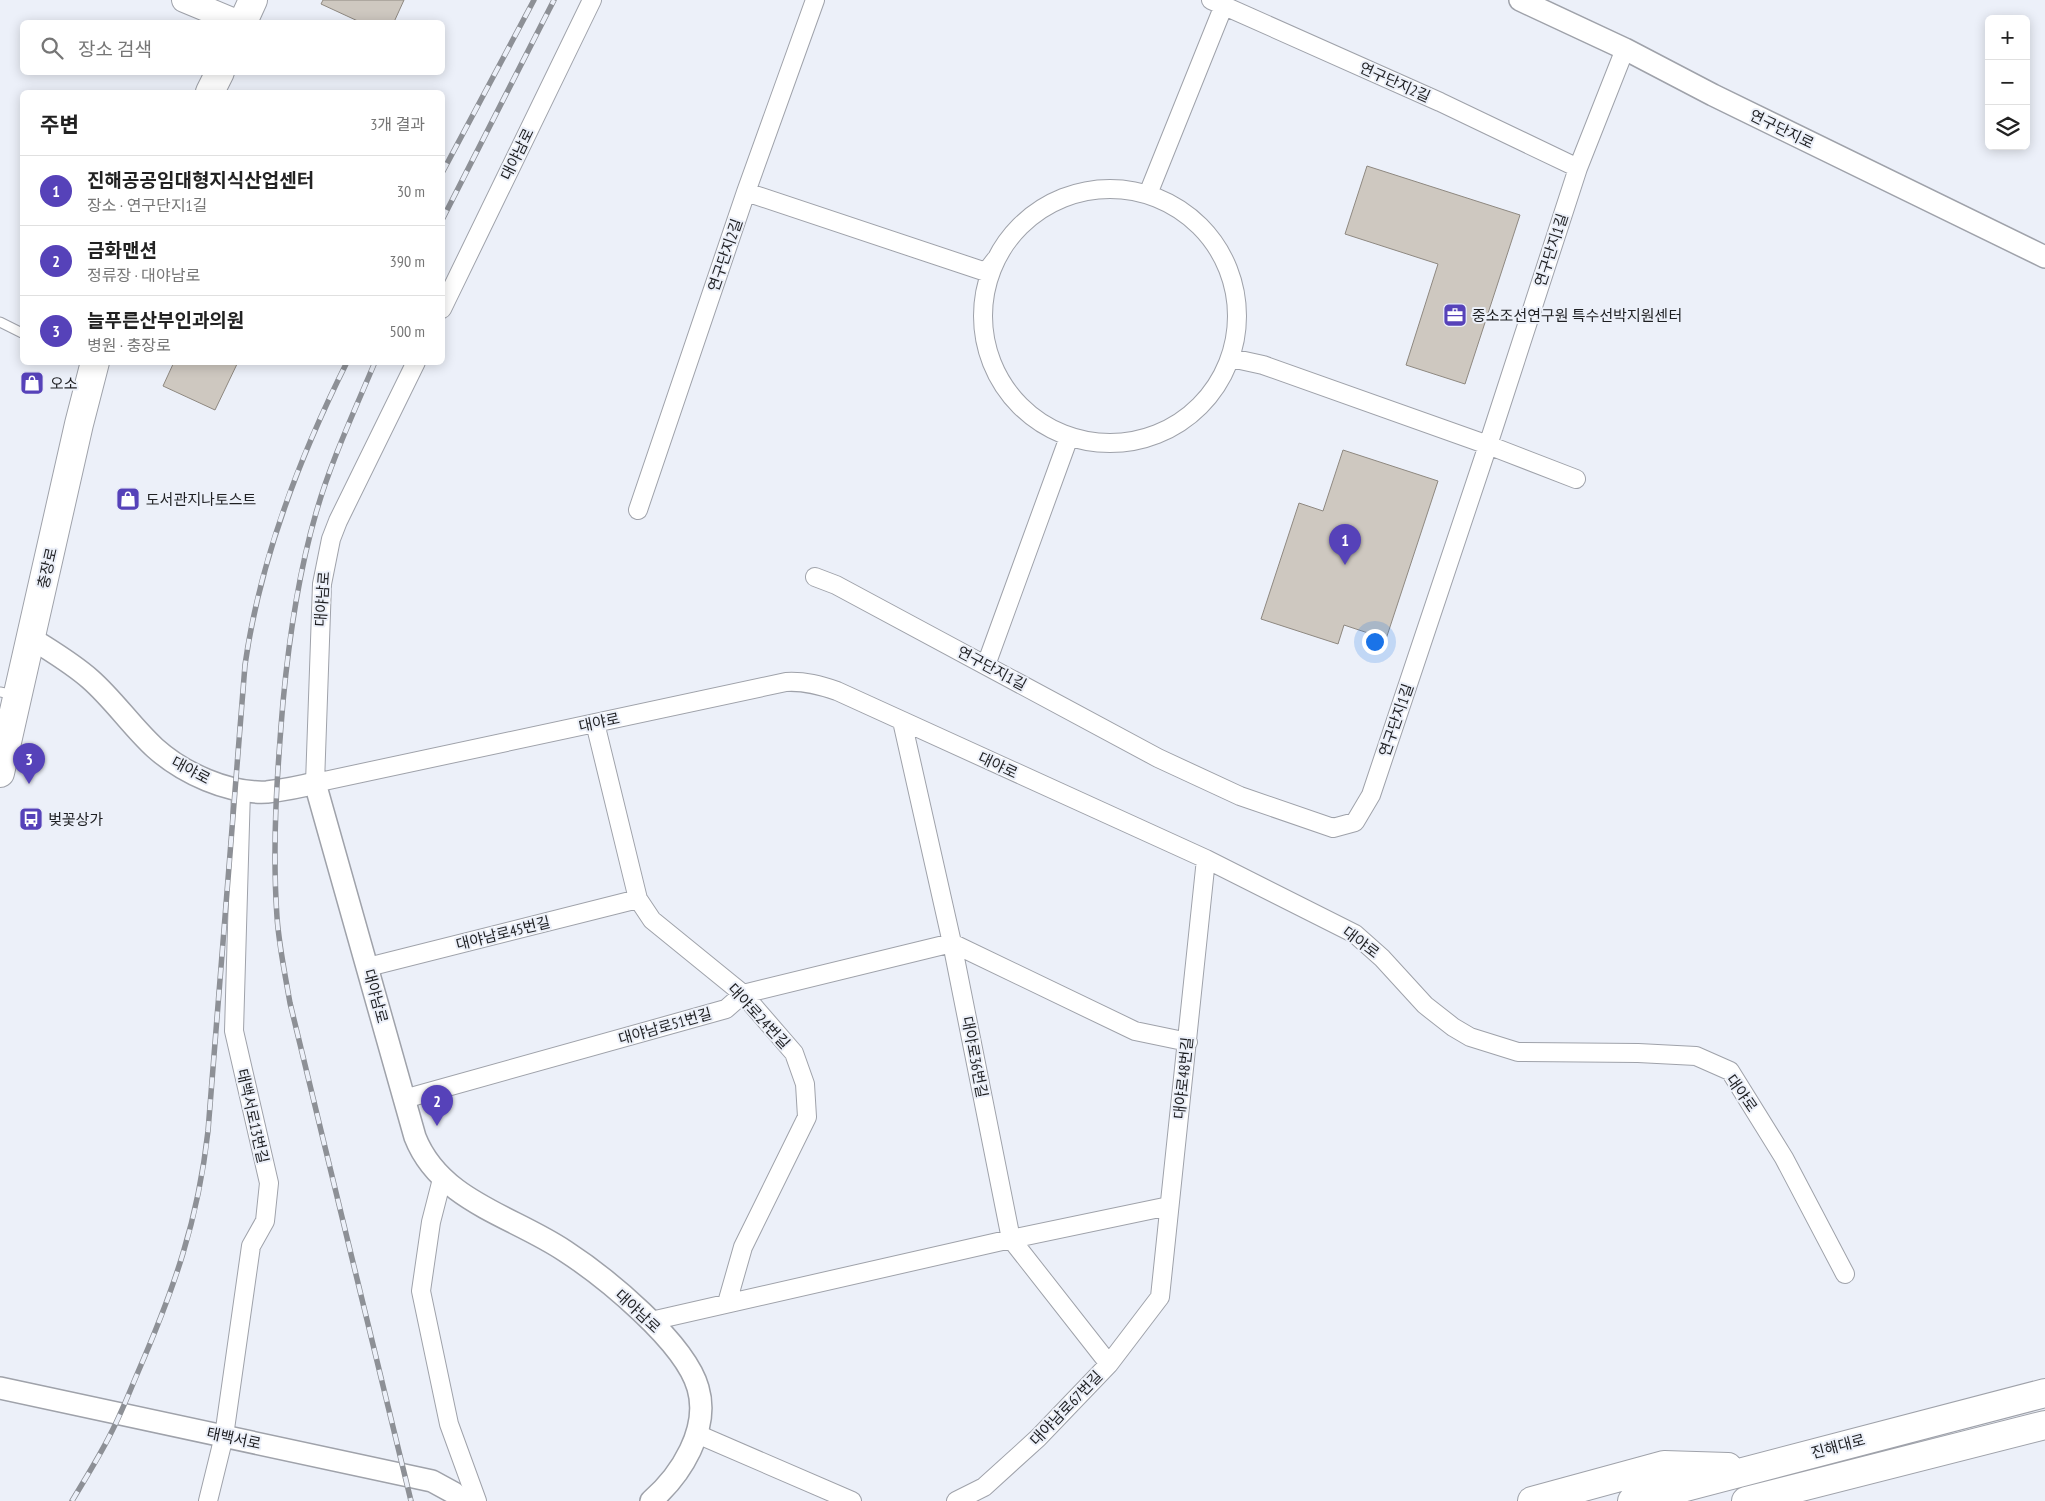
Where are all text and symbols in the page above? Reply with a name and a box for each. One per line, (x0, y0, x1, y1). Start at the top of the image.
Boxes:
map controls (1985, 15, 2030, 150)
button: + (1985, 15, 2030, 60)
search box (20, 20, 445, 75)
icon: search (38, 34, 66, 62)
text: 장소 검색 (78, 37, 152, 61)
street label: 연구단지2길 (1357, 58, 1433, 106)
button: − (1985, 60, 2030, 105)
street label: 연구단지로 (1747, 105, 1817, 153)
button: layers (1985, 105, 2030, 150)
text: 주변 (40, 111, 79, 138)
text: 3개 결과 (370, 114, 425, 134)
street label: 대야남로 (496, 125, 538, 183)
text: 진해공공임대형지식산업센터 (87, 168, 314, 192)
text: 1 (52, 181, 60, 201)
text: 30 m (397, 181, 425, 201)
text: 장소 · 연구단지1길 (87, 195, 207, 215)
street label: 연구단지1길 (1530, 211, 1572, 289)
street label: 연구단지2길 (704, 216, 746, 294)
text: 금화맨션 (87, 238, 157, 262)
text: 2 (52, 251, 60, 271)
text: 390 m (390, 251, 425, 271)
text: 정류장 · 대야남로 (87, 265, 200, 285)
office icon: 중소조선연구원 특수선박지원센터 (1442, 302, 1468, 328)
place label: 중소조선연구원 특수선박지원센터 (1472, 306, 1682, 325)
text: 늘푸른산부인과의원 (87, 308, 244, 332)
text: 3 (52, 321, 60, 341)
text: 500 m (390, 321, 425, 341)
text: 병원 · 충장로 (87, 335, 171, 355)
shop icon: 오소 (19, 370, 45, 396)
place label: 오소 (50, 374, 78, 393)
shop icon: 도서관지나토스트 (115, 486, 141, 512)
place label: 도서관지나토스트 (146, 490, 257, 509)
pin: 1 (1329, 524, 1361, 565)
street label: 충장로 (33, 546, 61, 590)
street label: 대야남로 (311, 571, 333, 627)
your location (1362, 629, 1388, 655)
street label: 연구단지1길 (954, 642, 1030, 694)
street label: 연구단지1길 (1375, 681, 1417, 759)
street label: 대야로 (577, 708, 621, 736)
pin: 3 (13, 743, 45, 784)
street label: 대야로 (975, 748, 1021, 782)
street label: 대야로 (168, 752, 214, 788)
bus stop icon: 벚꽃상가 (18, 806, 44, 832)
place label: 벚꽃상가 (48, 810, 103, 829)
street label: 대야남로45번길 (454, 912, 552, 954)
street label: 대야로 (1339, 922, 1383, 962)
street label: 대야남로 (360, 967, 392, 1025)
street label: 대야로24번길 (724, 979, 794, 1053)
street label: 대야남로51번길 (616, 1004, 714, 1048)
street label: 대야로36번길 (958, 1015, 992, 1099)
street label: 대야로48번길 (1169, 1036, 1197, 1120)
street label: 태백서로13번길 (233, 1067, 273, 1165)
street label: 대야로 (1722, 1071, 1762, 1115)
pin: 2 (421, 1085, 453, 1126)
street label: 대야남로 (611, 1285, 665, 1337)
street label: 대야남로67번길 (1026, 1367, 1106, 1449)
street label: 태백서로 (205, 1423, 263, 1453)
street label: 진해대로 (1809, 1430, 1867, 1462)

